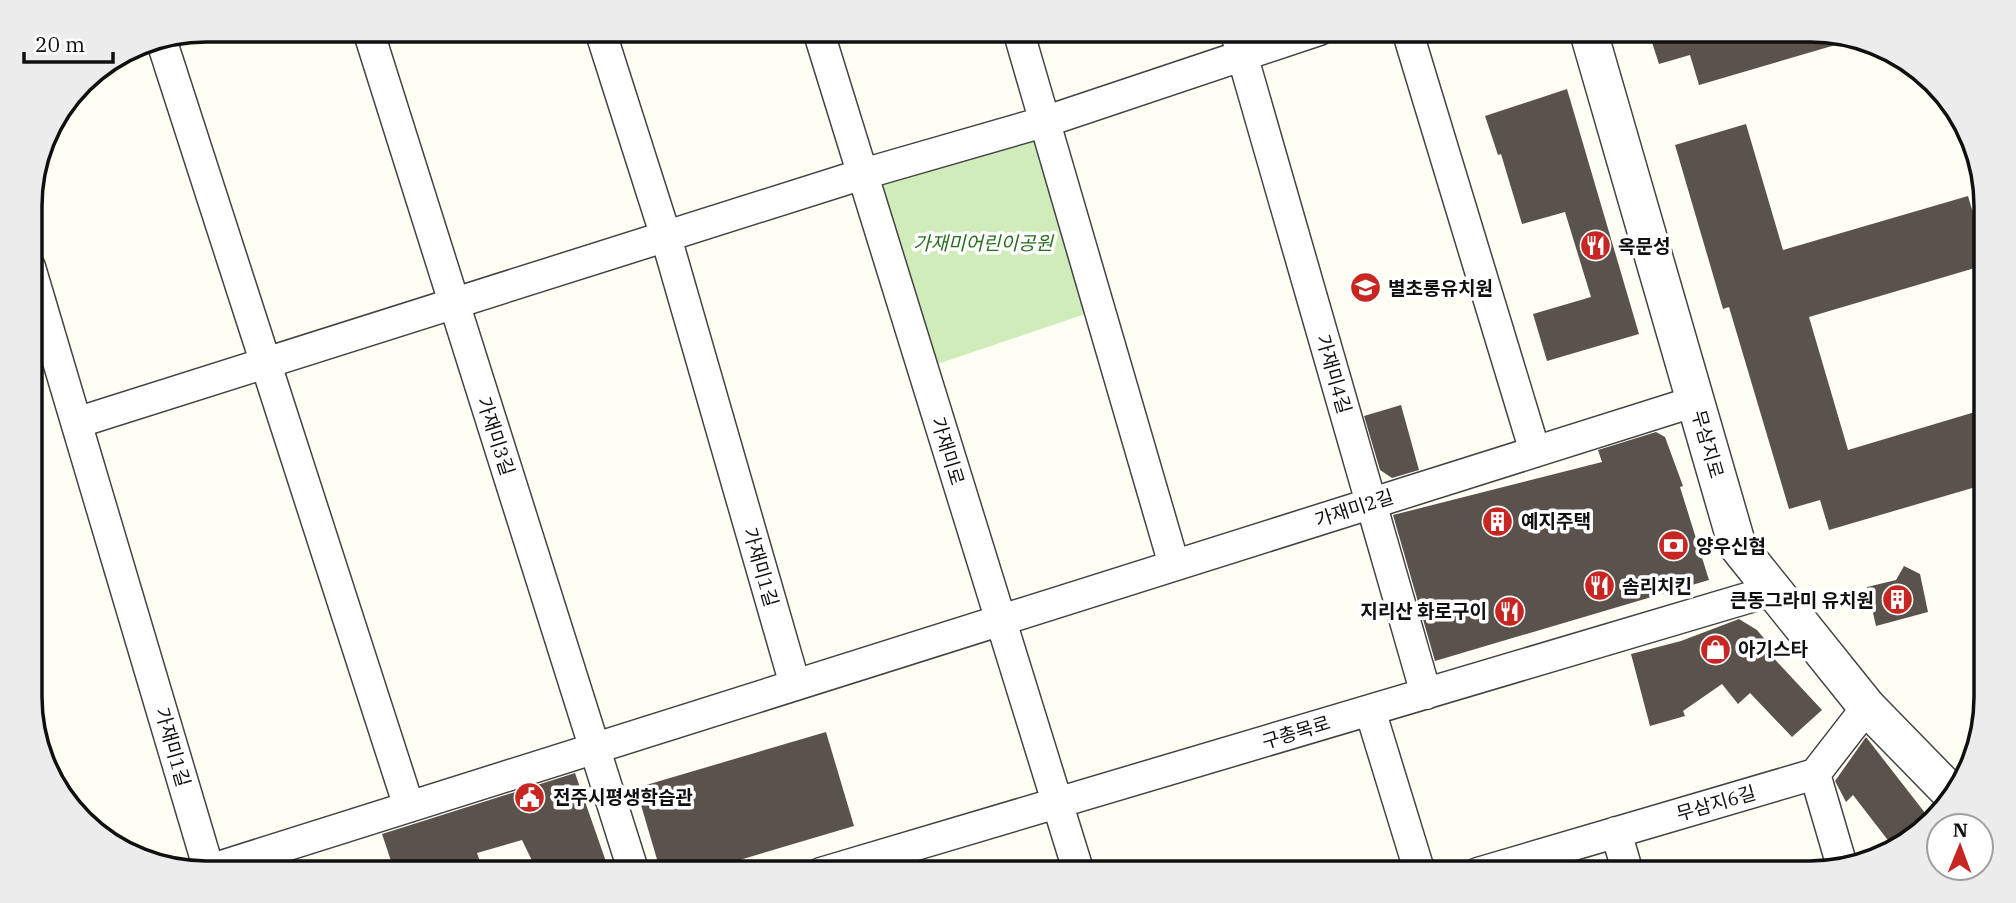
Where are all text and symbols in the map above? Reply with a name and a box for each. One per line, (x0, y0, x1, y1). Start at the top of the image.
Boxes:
scale bar (24, 21, 114, 65)
text: 20 m (35, 30, 85, 58)
restaurant icon: 옥문성 (1578, 229, 1612, 263)
park label: 가재미어린이공원 (913, 231, 1054, 255)
place label: 옥문성 (1618, 234, 1670, 258)
school or university icon: 별초롱유치원 (1348, 271, 1382, 305)
place label: 별초롱유치원 (1388, 276, 1493, 300)
street label: 가재미4길 (1311, 332, 1357, 416)
street label: 가재미3길 (472, 394, 520, 478)
street label: 무삼지로 (1687, 407, 1729, 481)
street label: 가재미로 (926, 414, 970, 488)
street label: 가재미2길 (1312, 484, 1396, 532)
building icon: 예지주택 (1481, 504, 1515, 538)
place label: 예지주택 (1521, 509, 1591, 533)
street label: 가재미1길 (738, 525, 784, 609)
bank icon: 양우신협 (1656, 529, 1690, 563)
place label: 양우신협 (1696, 534, 1766, 558)
restaurant icon: 솜리치킨 (1582, 569, 1616, 603)
place label: 솜리치킨 (1622, 574, 1692, 598)
building icon: 큰동그라미 유치원 (1880, 583, 1914, 617)
place label: 큰동그라미 유치원 (1730, 588, 1874, 612)
restaurant icon: 지리산 화로구이 (1493, 594, 1527, 628)
place label: 지리산 화로구이 (1360, 599, 1487, 623)
shop icon: 아기스타 (1698, 632, 1732, 666)
place label: 아기스타 (1738, 637, 1808, 661)
street label: 가재미1길 (150, 705, 196, 789)
street label: 구총목로 (1259, 710, 1333, 754)
public building icon: 전주시평생학습관 (513, 780, 547, 814)
street label: 무삼지6길 (1674, 780, 1758, 826)
place label: 전주시평생학습관 (553, 785, 693, 809)
north arrow (1925, 812, 1995, 882)
text: N (1953, 818, 1968, 842)

